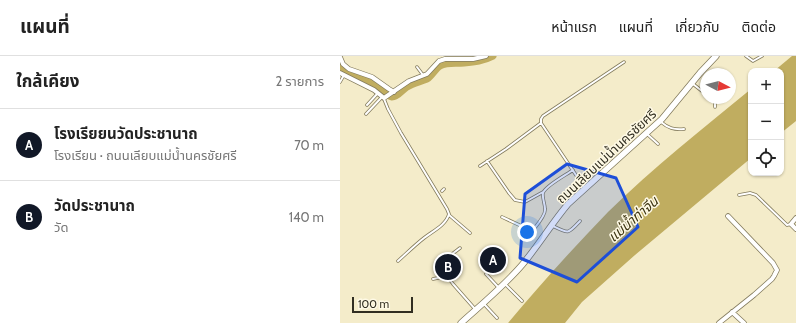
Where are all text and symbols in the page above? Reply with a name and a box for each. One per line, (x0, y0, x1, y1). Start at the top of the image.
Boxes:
text: แผนที่ (20, 15, 70, 38)
text: หน้าแรก (551, 18, 597, 36)
text: แผนที่ (619, 18, 653, 36)
text: เกี่ยวกับ (675, 18, 720, 36)
text: ติดต่อ (742, 18, 776, 36)
north arrow (700, 68, 736, 104)
map controls (748, 68, 784, 176)
button: + (748, 68, 784, 104)
text: ใกล้เคียง (16, 71, 79, 91)
text: 2 รายการ (275, 73, 324, 89)
button: − (748, 104, 784, 140)
street label: ถนนเลียบแม่น้ำนครชัยศรี (552, 105, 659, 206)
text: โรงเรียยนวัดประชานาถ (54, 125, 198, 143)
text: A (25, 137, 33, 153)
text: 70 m (294, 137, 324, 153)
button: locate (748, 140, 784, 176)
text: โรงเรียน · ถนนเลียบแม่น้ำนครชัยศรี (54, 147, 237, 163)
water label: แม่น้ำท่าจีน (603, 190, 663, 246)
text: วัดประชานาถ (54, 197, 135, 215)
text: B (25, 209, 33, 225)
text: 140 m (289, 209, 324, 225)
text: วัด (54, 219, 68, 235)
your location (517, 222, 537, 242)
pin: A (480, 245, 506, 275)
pin: B (435, 252, 461, 282)
scale bar (352, 295, 413, 314)
text: 100 m (358, 297, 389, 311)

